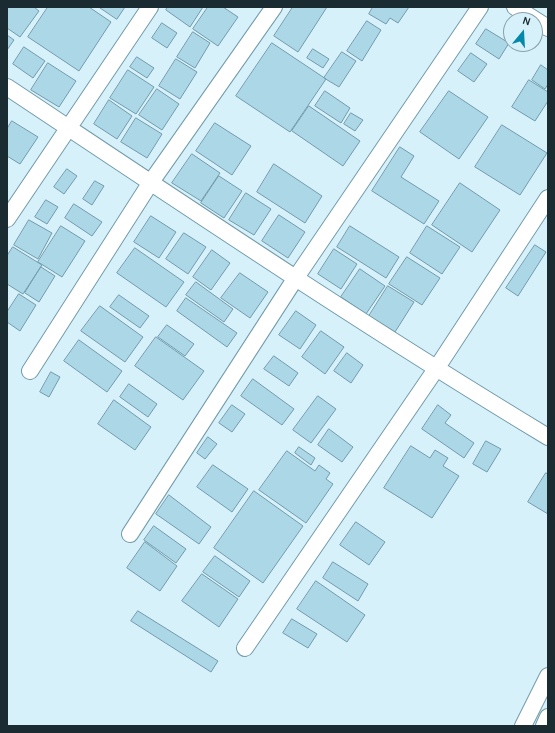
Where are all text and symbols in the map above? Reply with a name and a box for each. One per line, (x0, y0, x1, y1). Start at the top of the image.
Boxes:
north arrow (503, 12, 543, 52)
text: N (521, 14, 532, 28)

